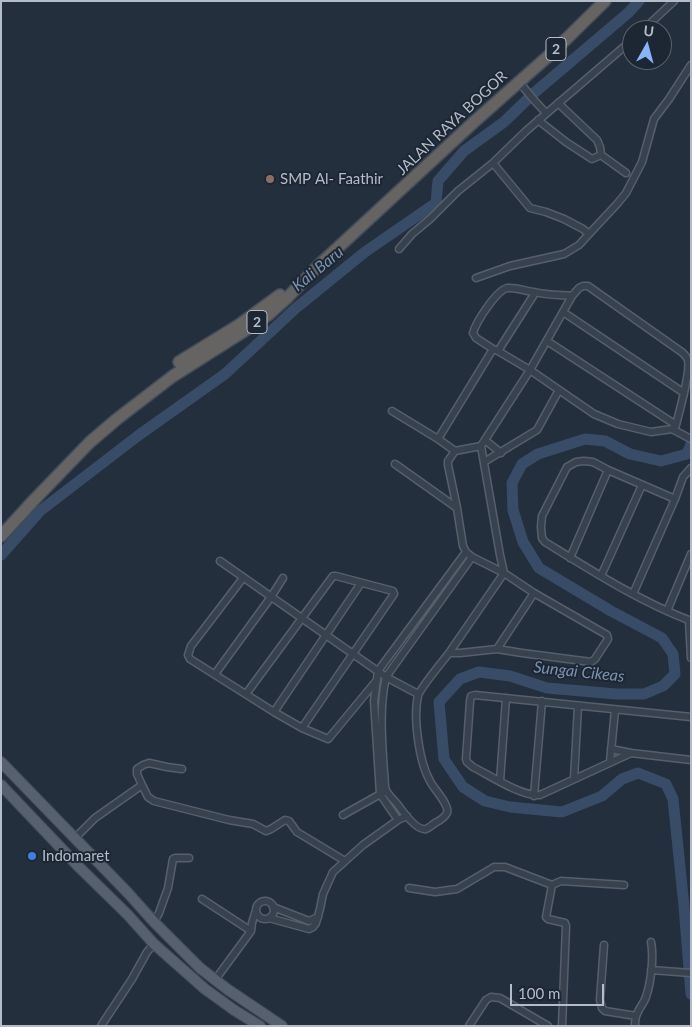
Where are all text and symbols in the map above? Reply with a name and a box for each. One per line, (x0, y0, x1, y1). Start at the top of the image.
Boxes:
north arrow (622, 20, 672, 70)
text: U (643, 22, 655, 40)
road number: 2 (546, 38, 566, 61)
street label: JALAN RAYA BOGOR (393, 67, 511, 179)
place label: SMP Al- Faathir (280, 170, 383, 188)
marker: SMP Al- Faathir (264, 173, 276, 185)
water label: Kali Baru (289, 243, 347, 295)
road number: 2 (247, 311, 267, 334)
water label: Sungai Cikeas (533, 658, 625, 686)
place label: Indomaret (42, 847, 110, 865)
marker: Indomaret (26, 850, 38, 862)
scale bar (512, 974, 606, 1006)
text: 100 m (518, 984, 560, 1002)

